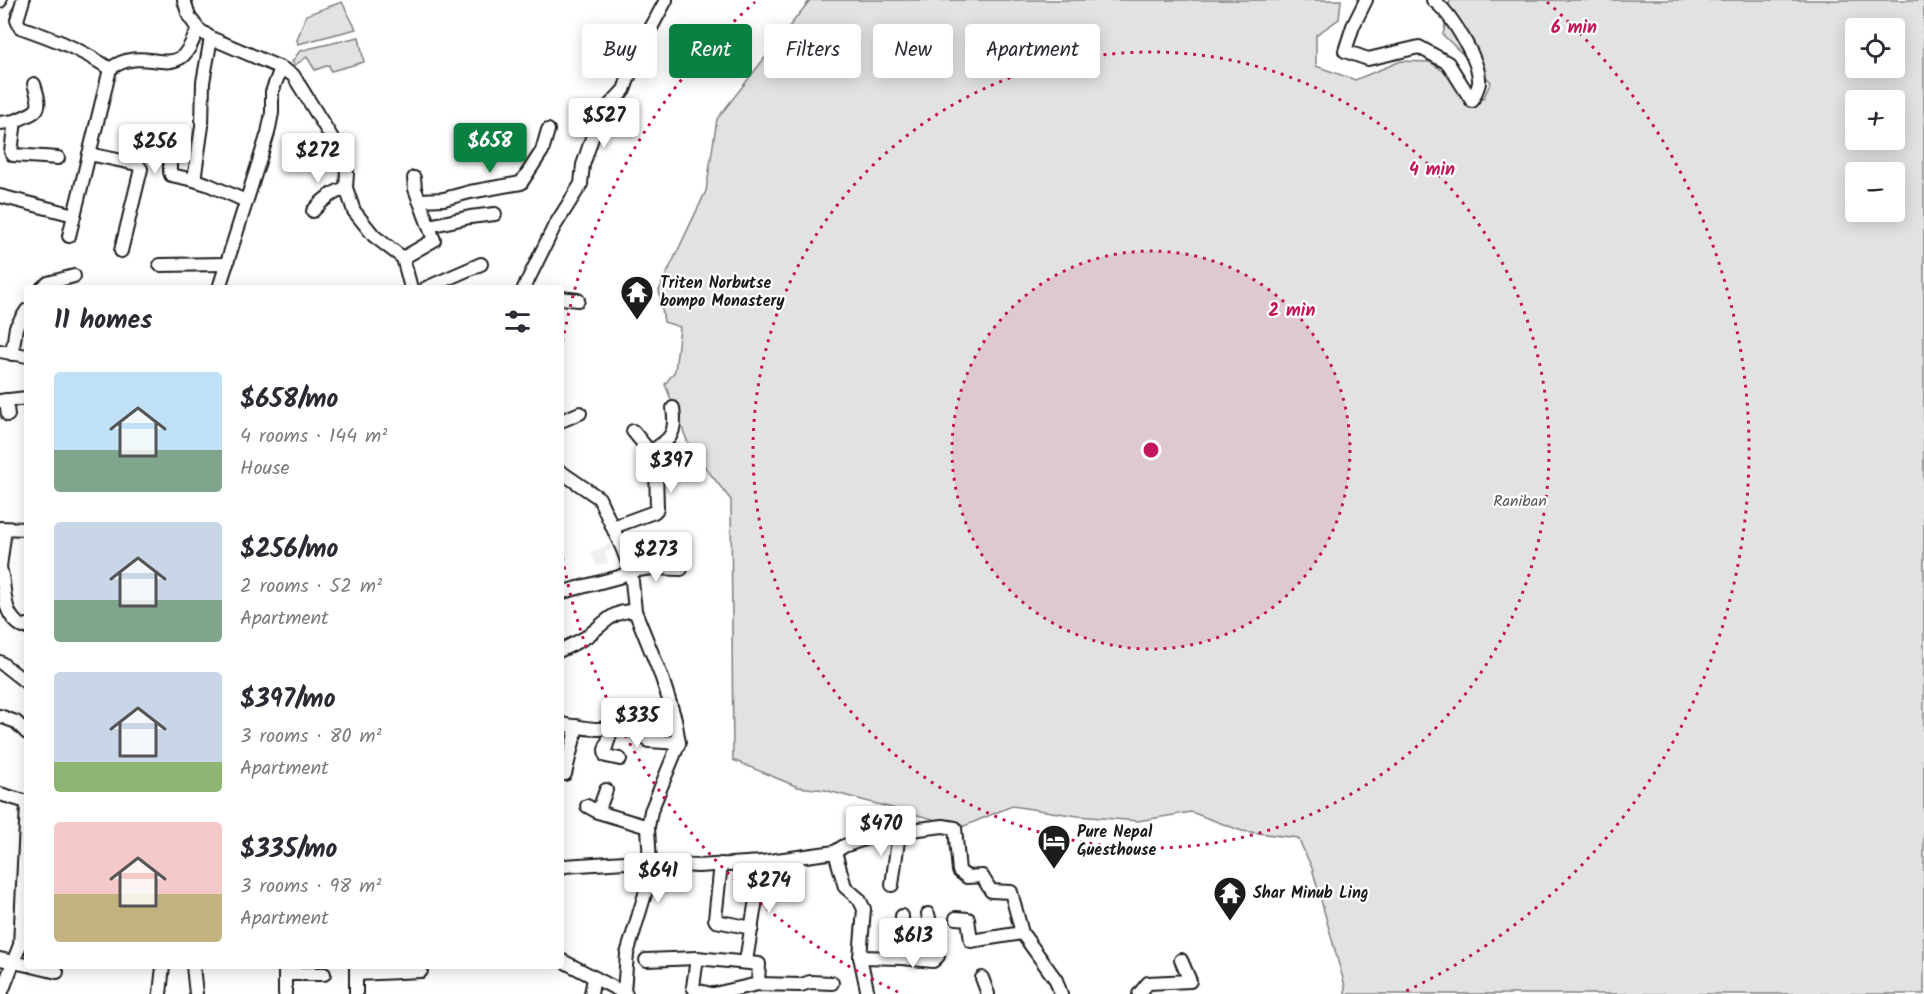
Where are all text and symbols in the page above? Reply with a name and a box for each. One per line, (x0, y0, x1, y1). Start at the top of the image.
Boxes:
text: 6 min (1551, 14, 1597, 43)
map controls (1845, 18, 1905, 222)
button: locate (1845, 18, 1905, 78)
chip: Buy (582, 24, 657, 78)
chip: Rent (669, 24, 752, 78)
chip: Filters (764, 24, 861, 78)
chip: New (873, 24, 953, 78)
chip: Apartment (965, 24, 1100, 78)
button: + (1845, 90, 1905, 150)
pin: $527 (568, 98, 640, 149)
text: $527 (582, 101, 626, 133)
pin: $658 (454, 123, 526, 174)
pin: $256 (119, 124, 191, 175)
text: $658 (468, 126, 512, 158)
text: $256 (133, 127, 177, 159)
pin: $272 (282, 133, 354, 184)
text: $272 (296, 136, 340, 168)
text: 4 min (1409, 156, 1455, 185)
button: − (1845, 162, 1905, 222)
place label: Triten Norbutse bompo Monastery (660, 271, 785, 314)
temple icon: Triten Norbutse bompo Monastery (619, 274, 655, 321)
text: 2 min (1269, 297, 1315, 326)
text: 11 homes (54, 300, 152, 342)
icon: filters (501, 305, 534, 338)
text: $658/mo (240, 379, 338, 421)
icon: home (102, 396, 174, 468)
text: 4 rooms · 144 m² (240, 421, 387, 453)
centre of rings (1141, 440, 1161, 460)
pin: $397 (635, 443, 707, 494)
text: $397 (650, 446, 692, 478)
text: House (240, 453, 290, 485)
park label: Raniban (1493, 489, 1547, 514)
text: $256/mo (240, 529, 338, 571)
pin: $273 (620, 532, 692, 583)
text: $273 (634, 535, 678, 567)
icon: home (102, 546, 174, 618)
text: 2 rooms · 52 m² (240, 571, 382, 603)
text: Apartment (240, 603, 329, 635)
text: $397/mo (240, 679, 336, 721)
icon: home (102, 696, 174, 768)
pin: $335 (601, 698, 673, 749)
text: $335 (615, 701, 659, 733)
text: 3 rooms · 80 m² (240, 721, 382, 753)
text: Apartment (240, 753, 329, 785)
pin: $470 (845, 806, 917, 857)
text: $470 (860, 809, 902, 841)
place label: Pure Nepal Guesthouse (1077, 820, 1156, 863)
hotel icon: Pure Nepal Guesthouse (1036, 823, 1072, 870)
text: $335/mo (240, 829, 337, 871)
icon: home (102, 846, 174, 918)
pin: $641 (622, 853, 694, 904)
text: $641 (638, 856, 678, 888)
pin: $274 (733, 863, 805, 914)
text: $274 (747, 866, 791, 898)
text: 3 rooms · 98 m² (240, 871, 381, 903)
temple icon: Shar Minub Ling (1212, 875, 1248, 922)
place label: Shar Minub Ling (1253, 881, 1369, 906)
text: Apartment (240, 903, 329, 935)
pin: $613 (877, 918, 949, 969)
text: $613 (893, 921, 933, 953)

